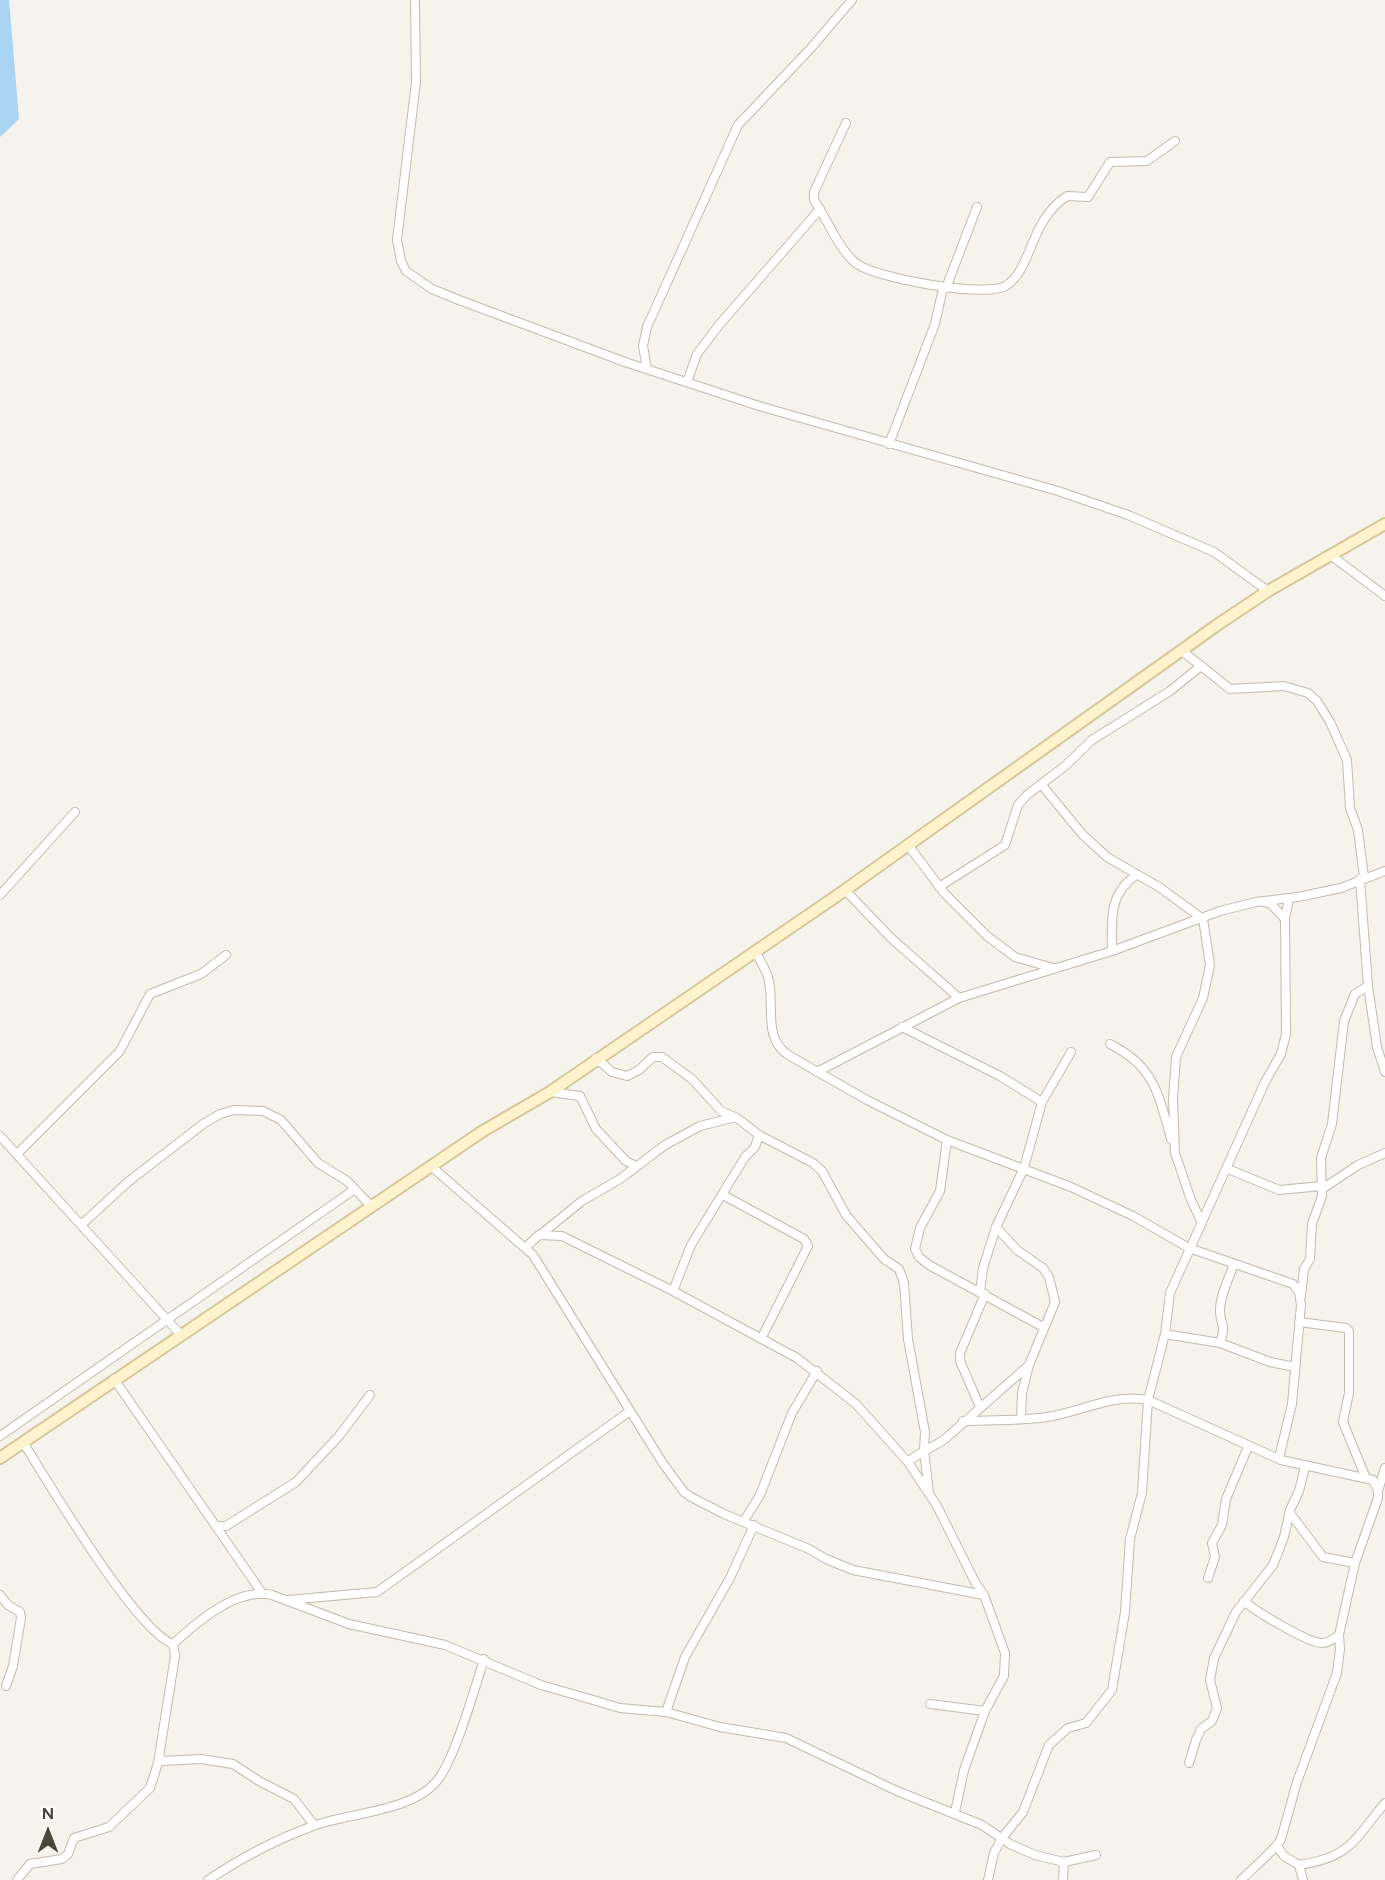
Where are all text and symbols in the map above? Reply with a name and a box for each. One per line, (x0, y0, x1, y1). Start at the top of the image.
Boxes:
north arrow (18, 1802, 78, 1862)
text: N (42, 1804, 54, 1823)

